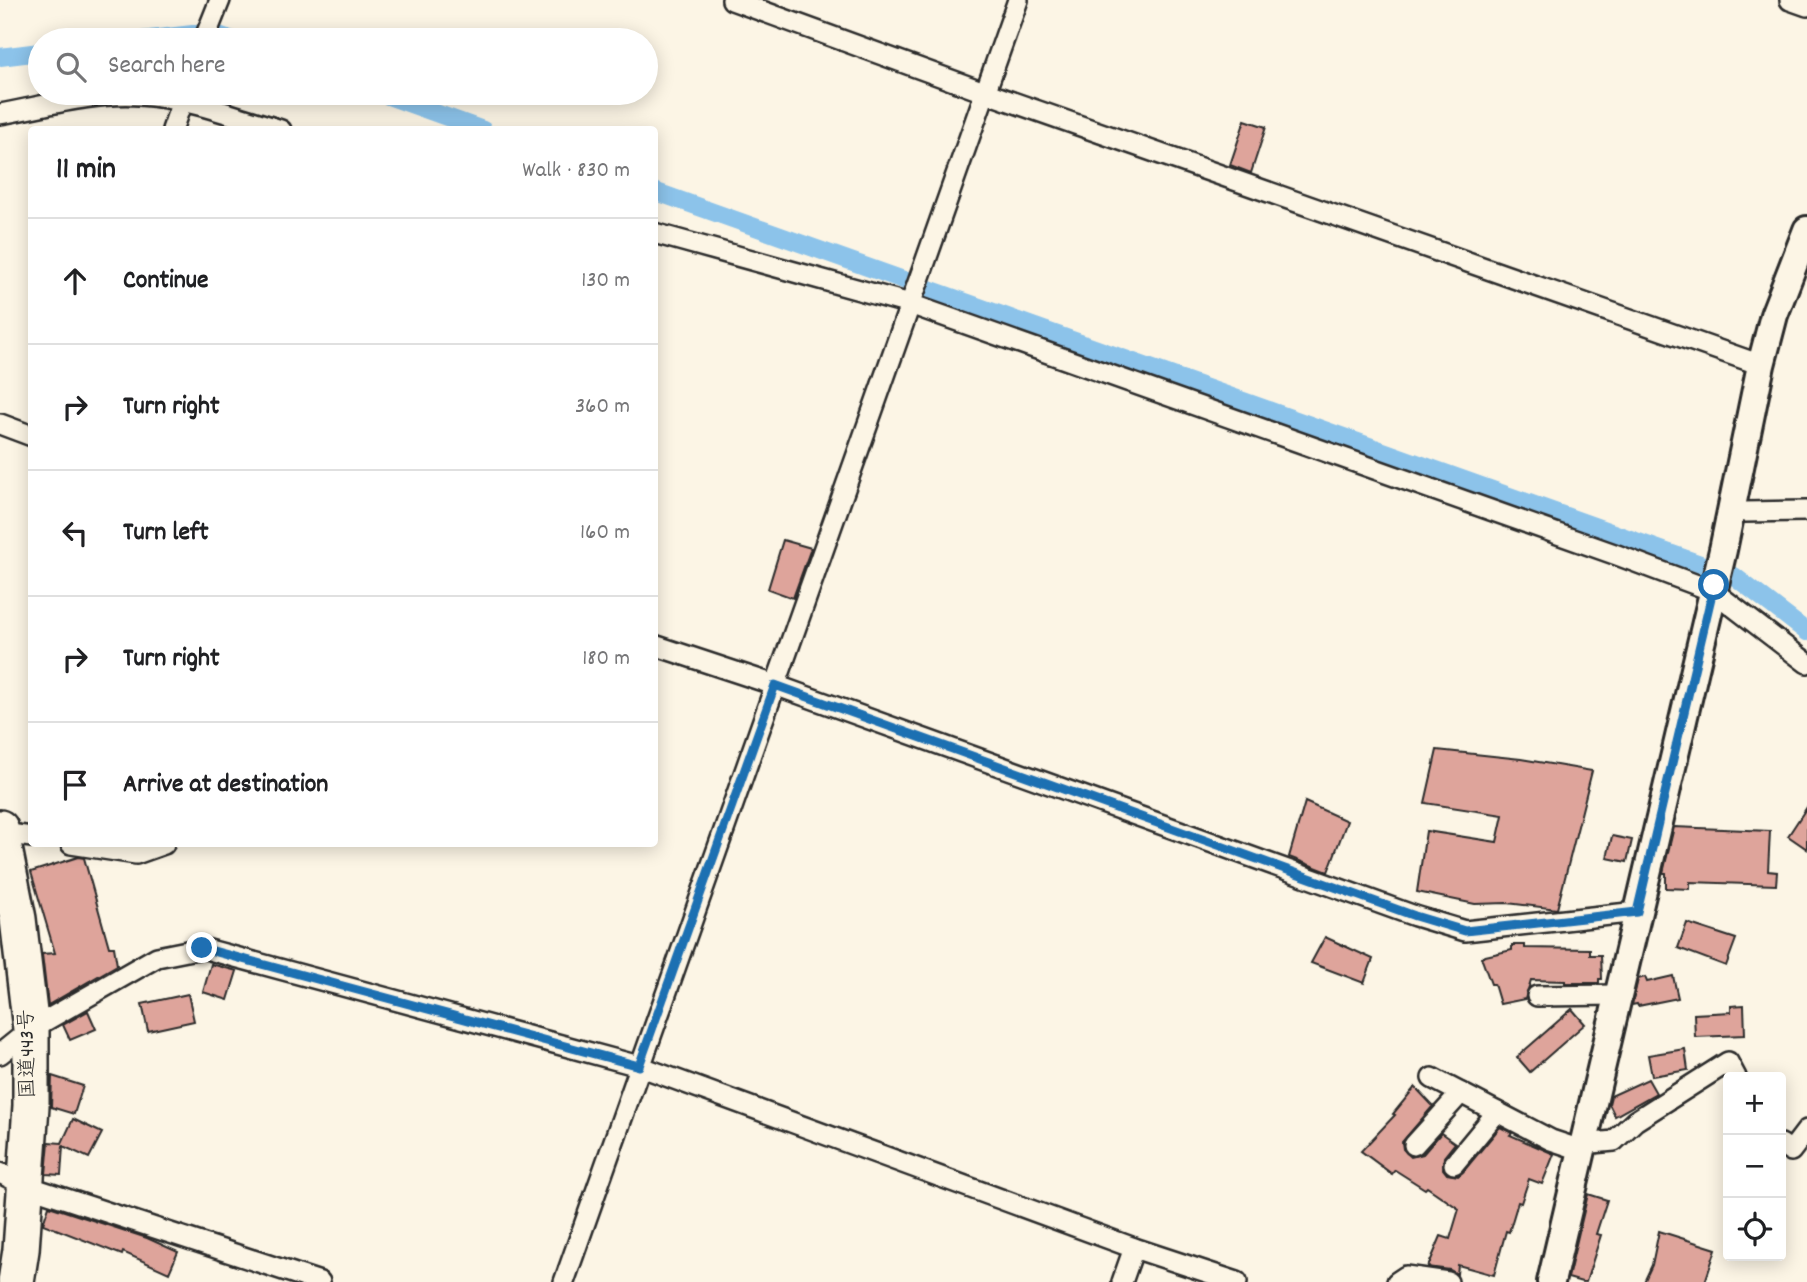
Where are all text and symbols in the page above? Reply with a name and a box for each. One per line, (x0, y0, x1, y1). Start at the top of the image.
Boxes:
search box (28, 28, 658, 105)
icon: search (52, 48, 90, 86)
text: Search here (108, 48, 226, 85)
text: 11 min (56, 150, 116, 193)
text: Walk · 830 m (522, 155, 630, 188)
icon: ahead (56, 262, 94, 300)
text: Continue (123, 263, 208, 300)
text: 130 m (581, 265, 630, 298)
icon: right (56, 388, 94, 426)
text: Turn right (123, 389, 220, 426)
text: 360 m (575, 391, 630, 424)
icon: left (56, 514, 94, 552)
text: Turn left (123, 515, 209, 552)
text: 160 m (580, 517, 630, 550)
route start (1698, 569, 1729, 600)
icon: right (56, 640, 94, 678)
text: Turn right (123, 641, 220, 678)
text: 180 m (582, 643, 630, 676)
icon: arrive (56, 766, 94, 804)
text: Arrive at destination (123, 767, 328, 804)
route end (186, 932, 217, 963)
street label: 国道443号 (13, 1009, 45, 1099)
map controls (1723, 1072, 1786, 1261)
button: + (1723, 1072, 1786, 1135)
button: − (1723, 1135, 1786, 1198)
button: locate (1723, 1198, 1786, 1261)

